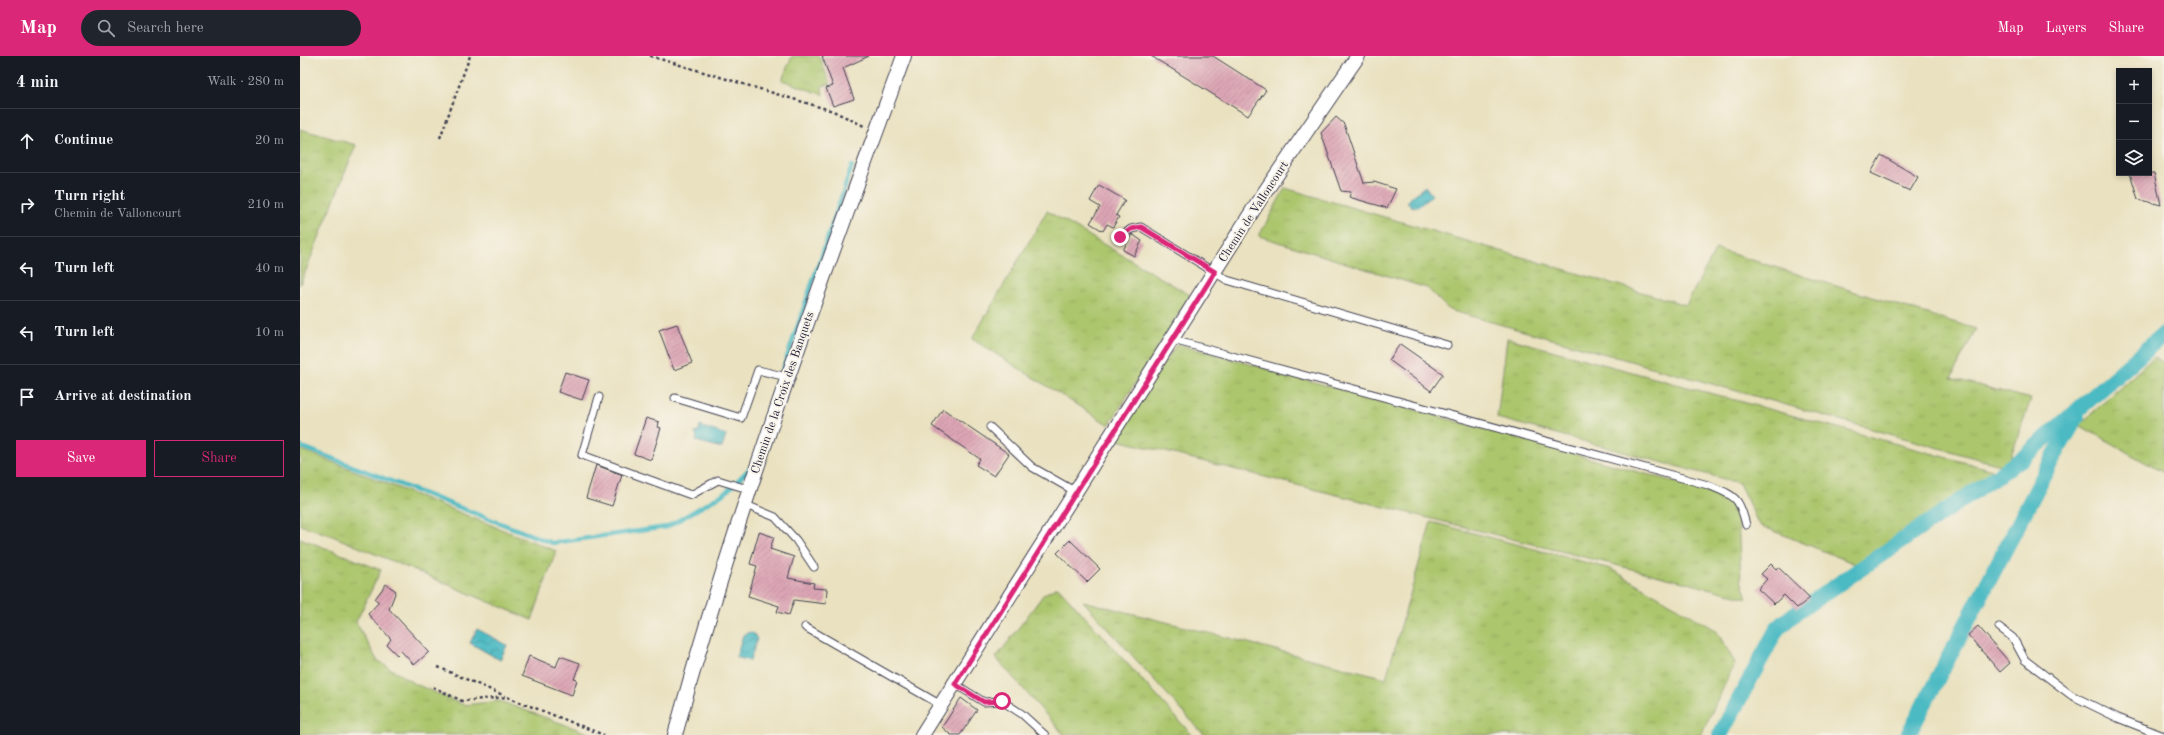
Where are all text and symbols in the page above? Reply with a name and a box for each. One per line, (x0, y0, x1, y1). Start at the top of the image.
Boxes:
search box (81, 10, 361, 46)
icon: search (95, 17, 117, 39)
text: Map (20, 19, 57, 38)
text: Search here (127, 21, 204, 36)
text: Map (1998, 21, 2024, 35)
text: Layers (2046, 21, 2087, 35)
text: Share (2109, 21, 2144, 35)
map controls (2116, 68, 2152, 176)
button: + (2116, 68, 2152, 104)
text: 4 min (16, 74, 59, 91)
text: Walk · 280 m (207, 75, 284, 88)
button: − (2116, 104, 2152, 140)
icon: ahead (16, 130, 38, 152)
text: Continue (54, 133, 113, 148)
text: 20 m (255, 134, 284, 147)
button: layers (2116, 140, 2152, 176)
street label: Chemin de Valloncourt (1217, 159, 1291, 265)
text: Turn right (54, 189, 125, 204)
icon: right (16, 194, 38, 216)
text: 210 m (247, 198, 284, 211)
text: Chemin de Valloncourt (54, 207, 182, 220)
route end (1111, 228, 1129, 246)
icon: left (16, 258, 38, 280)
text: Turn left (54, 261, 114, 276)
text: 40 m (255, 262, 284, 275)
street label: Chemin de la Croix des Banquets (750, 310, 816, 476)
icon: left (16, 322, 38, 344)
text: Turn left (54, 325, 114, 340)
text: 10 m (255, 326, 284, 339)
icon: arrive (16, 386, 38, 408)
text: Arrive at destination (54, 389, 192, 404)
button: Save (16, 440, 146, 477)
button: Share (154, 440, 284, 477)
route start (993, 692, 1011, 710)

